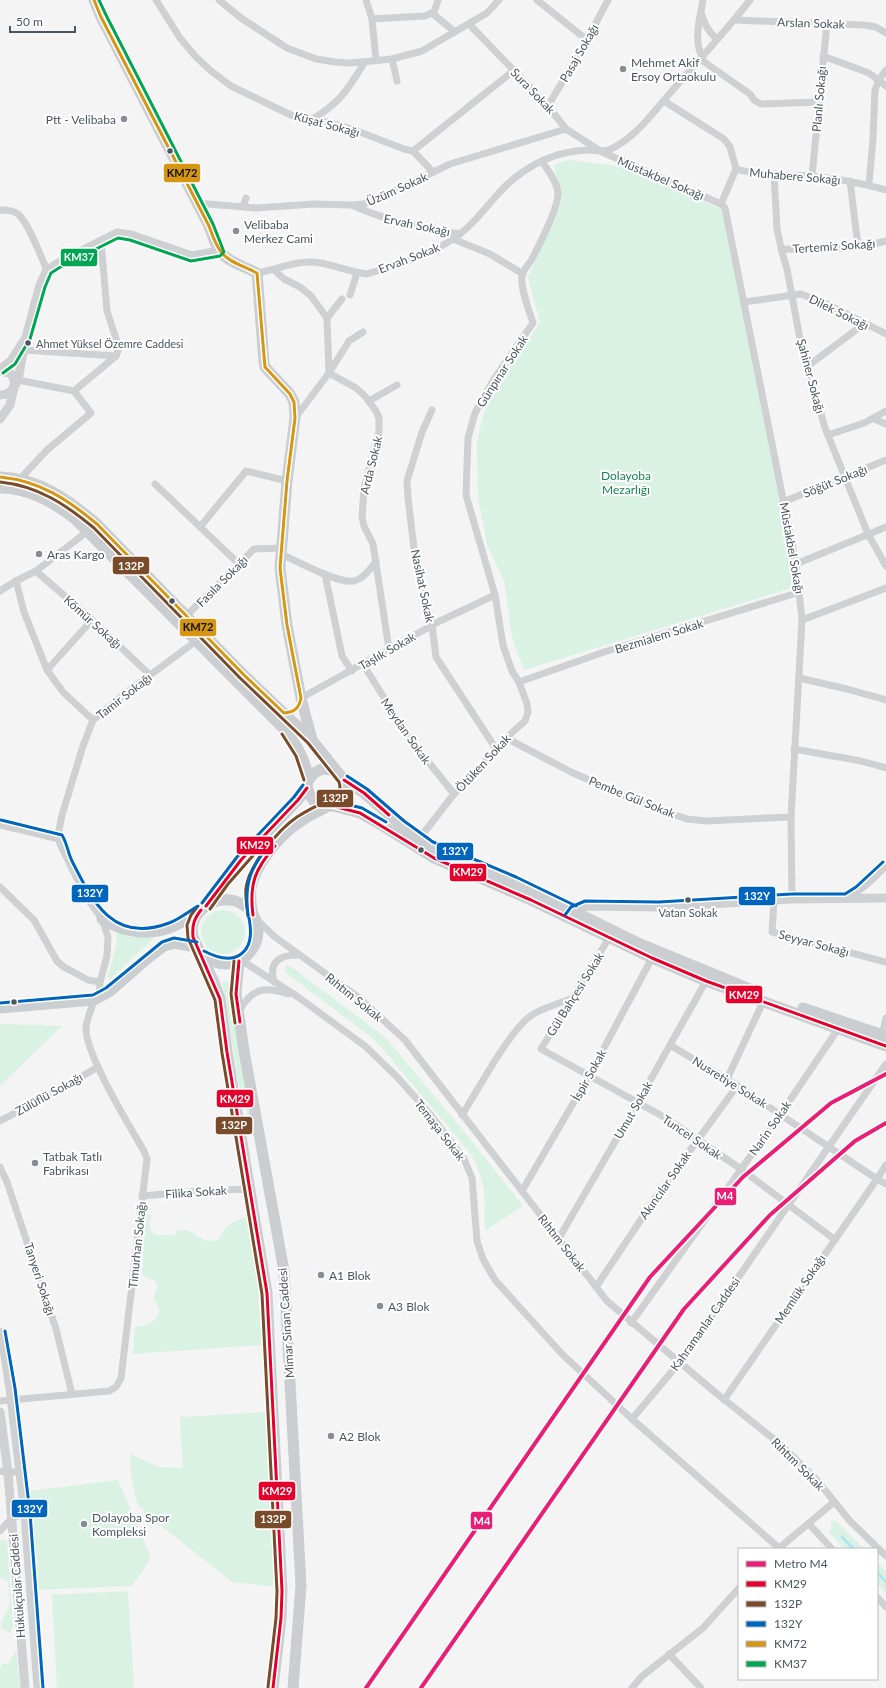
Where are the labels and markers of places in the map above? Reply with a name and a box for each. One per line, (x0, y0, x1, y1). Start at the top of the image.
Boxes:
place label: Mehmet Akif Ersoy Ortaokulu (631, 55, 716, 84)
marker: Mehmet Akif Ersoy Ortaokulu (618, 64, 628, 74)
place label: Ptt - Velibaba (46, 112, 116, 127)
marker: Ptt - Velibaba (119, 114, 129, 124)
unlabelled marker (165, 146, 175, 156)
place label: Velibaba Merkez Cami (244, 217, 313, 246)
marker: Velibaba Merkez Cami (231, 226, 241, 236)
place label: Ahmet Yüksel Özemre Caddesi (36, 337, 184, 350)
marker: Ahmet Yüksel Özemre Caddesi (23, 338, 33, 348)
place label: Aras Kargo (47, 547, 105, 562)
marker: Aras Kargo (34, 549, 44, 559)
unlabelled marker (167, 596, 177, 606)
unlabelled marker (416, 845, 426, 855)
marker: Vatan Sokak (683, 895, 693, 905)
place label: Vatan Sokak (658, 906, 718, 919)
unlabelled marker (9, 997, 19, 1007)
place label: Tatbak Tatlı Fabrikası (43, 1149, 102, 1178)
marker: Tatbak Tatlı Fabrikası (30, 1158, 40, 1168)
place label: A1 Blok (329, 1268, 371, 1283)
marker: A1 Blok (316, 1270, 326, 1280)
place label: A3 Blok (388, 1299, 430, 1314)
marker: A3 Blok (375, 1301, 385, 1311)
place label: A2 Blok (339, 1429, 381, 1444)
marker: A2 Blok (326, 1431, 336, 1441)
place label: Dolayoba Spor Kompleksi (92, 1510, 170, 1539)
marker: Dolayoba Spor Kompleksi (79, 1519, 89, 1529)

